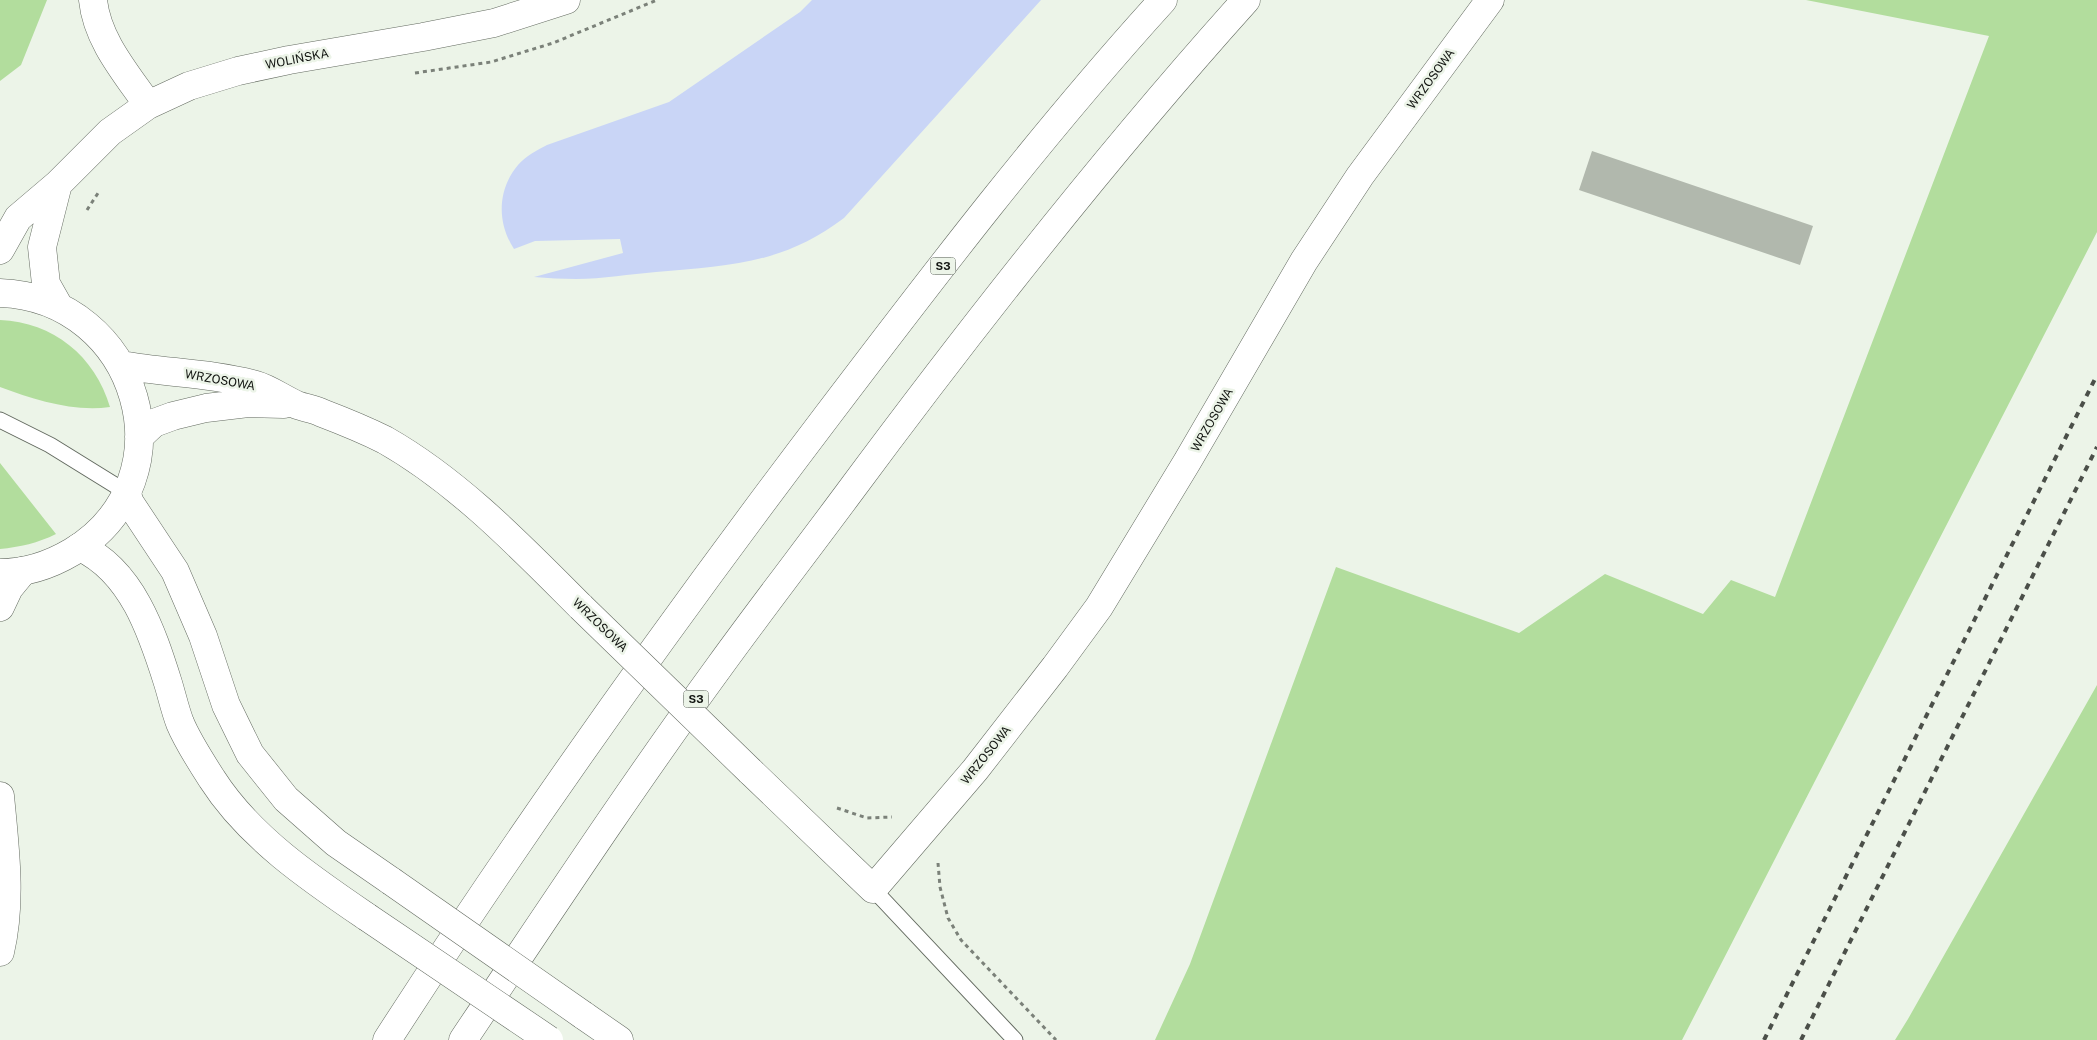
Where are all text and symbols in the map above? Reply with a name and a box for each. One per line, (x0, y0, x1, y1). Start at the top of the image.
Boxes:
street label: WOLIŃSKA (264, 46, 330, 72)
street label: WRZOSOWA (1404, 46, 1458, 112)
road number: S3 (930, 258, 956, 274)
street label: WRZOSOWA (184, 367, 257, 393)
street label: WRZOSOWA (1188, 385, 1236, 454)
street label: WRZOSOWA (570, 595, 631, 655)
road number: S3 (684, 691, 708, 708)
street label: WRZOSOWA (958, 723, 1014, 787)

